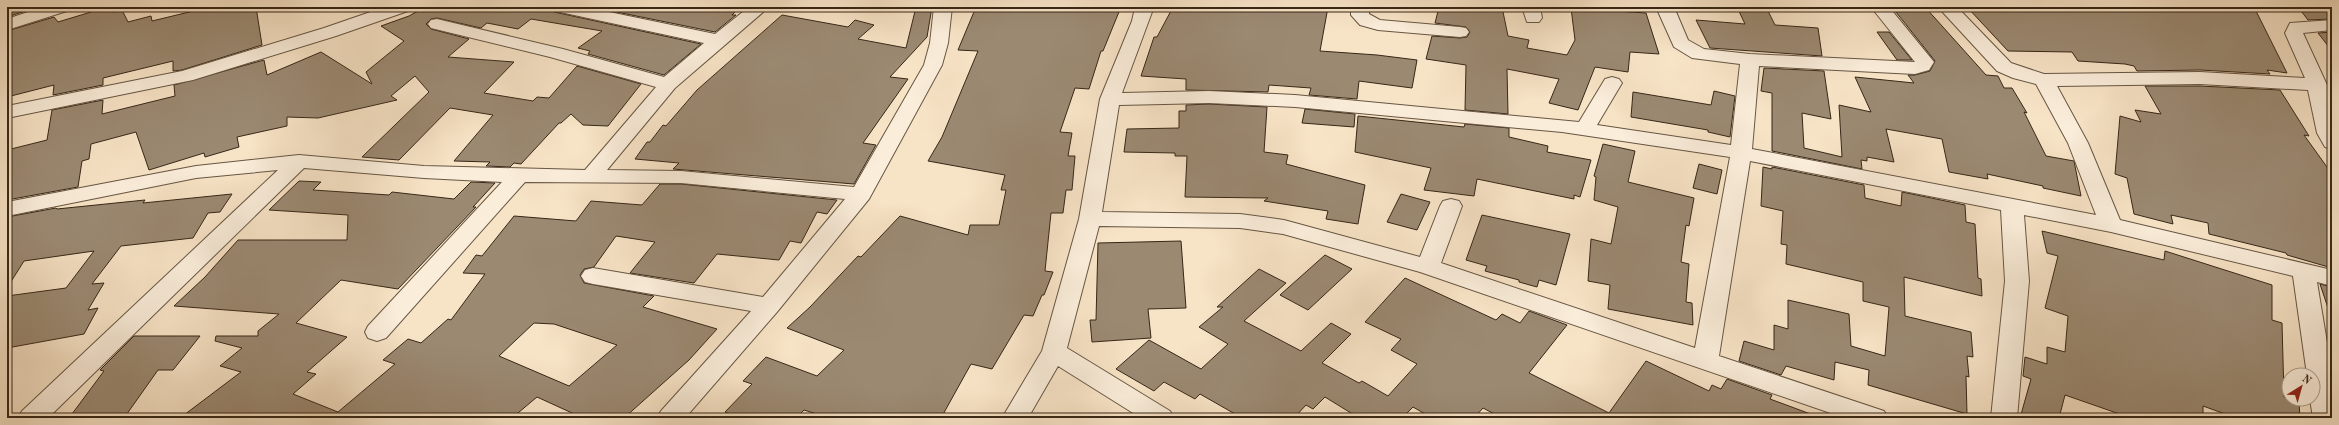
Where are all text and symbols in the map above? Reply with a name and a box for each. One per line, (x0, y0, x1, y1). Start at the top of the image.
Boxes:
north arrow (2281, 367, 2321, 407)
text: N (2299, 373, 2313, 387)

